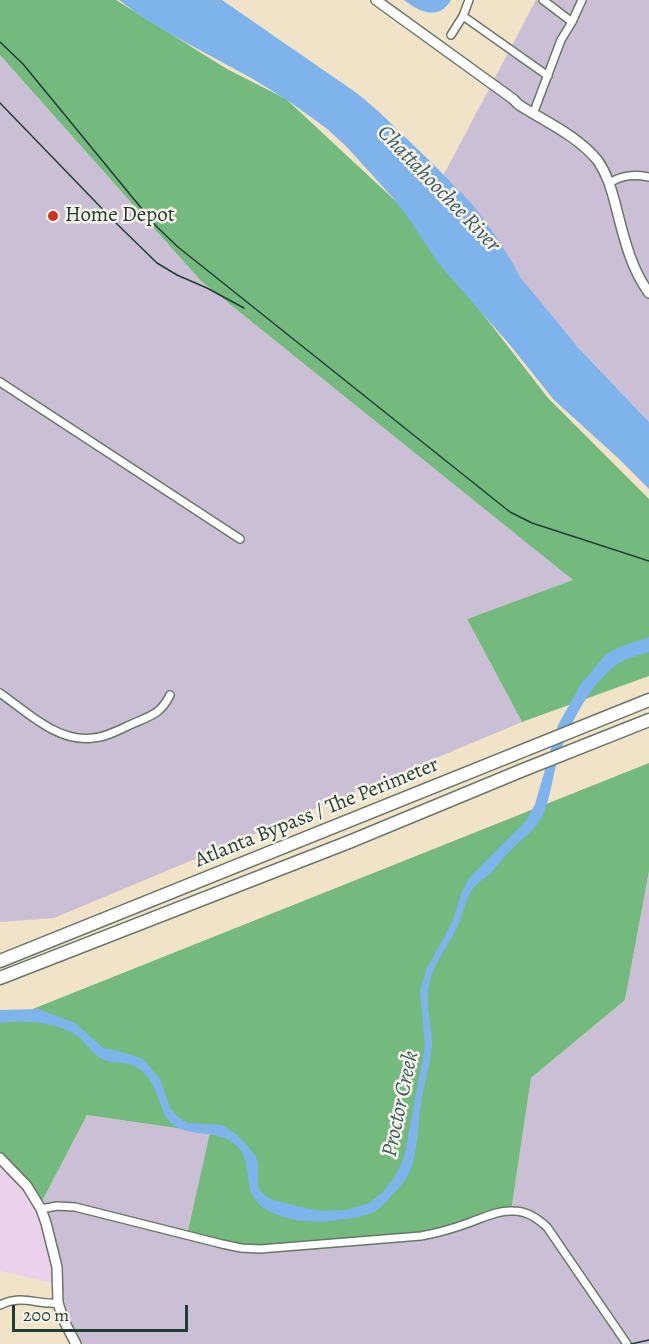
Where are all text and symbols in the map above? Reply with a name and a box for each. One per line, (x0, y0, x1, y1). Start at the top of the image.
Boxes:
water label: Chattahoochee River (371, 120, 505, 258)
place label: Home Depot (65, 203, 175, 229)
marker: Home Depot (46, 209, 60, 223)
street label: Atlanta Bypass / The Perimeter (191, 752, 443, 874)
water label: Proctor Creek (377, 1049, 425, 1159)
scale bar (15, 1293, 190, 1331)
text: 200 m (23, 1303, 69, 1327)

